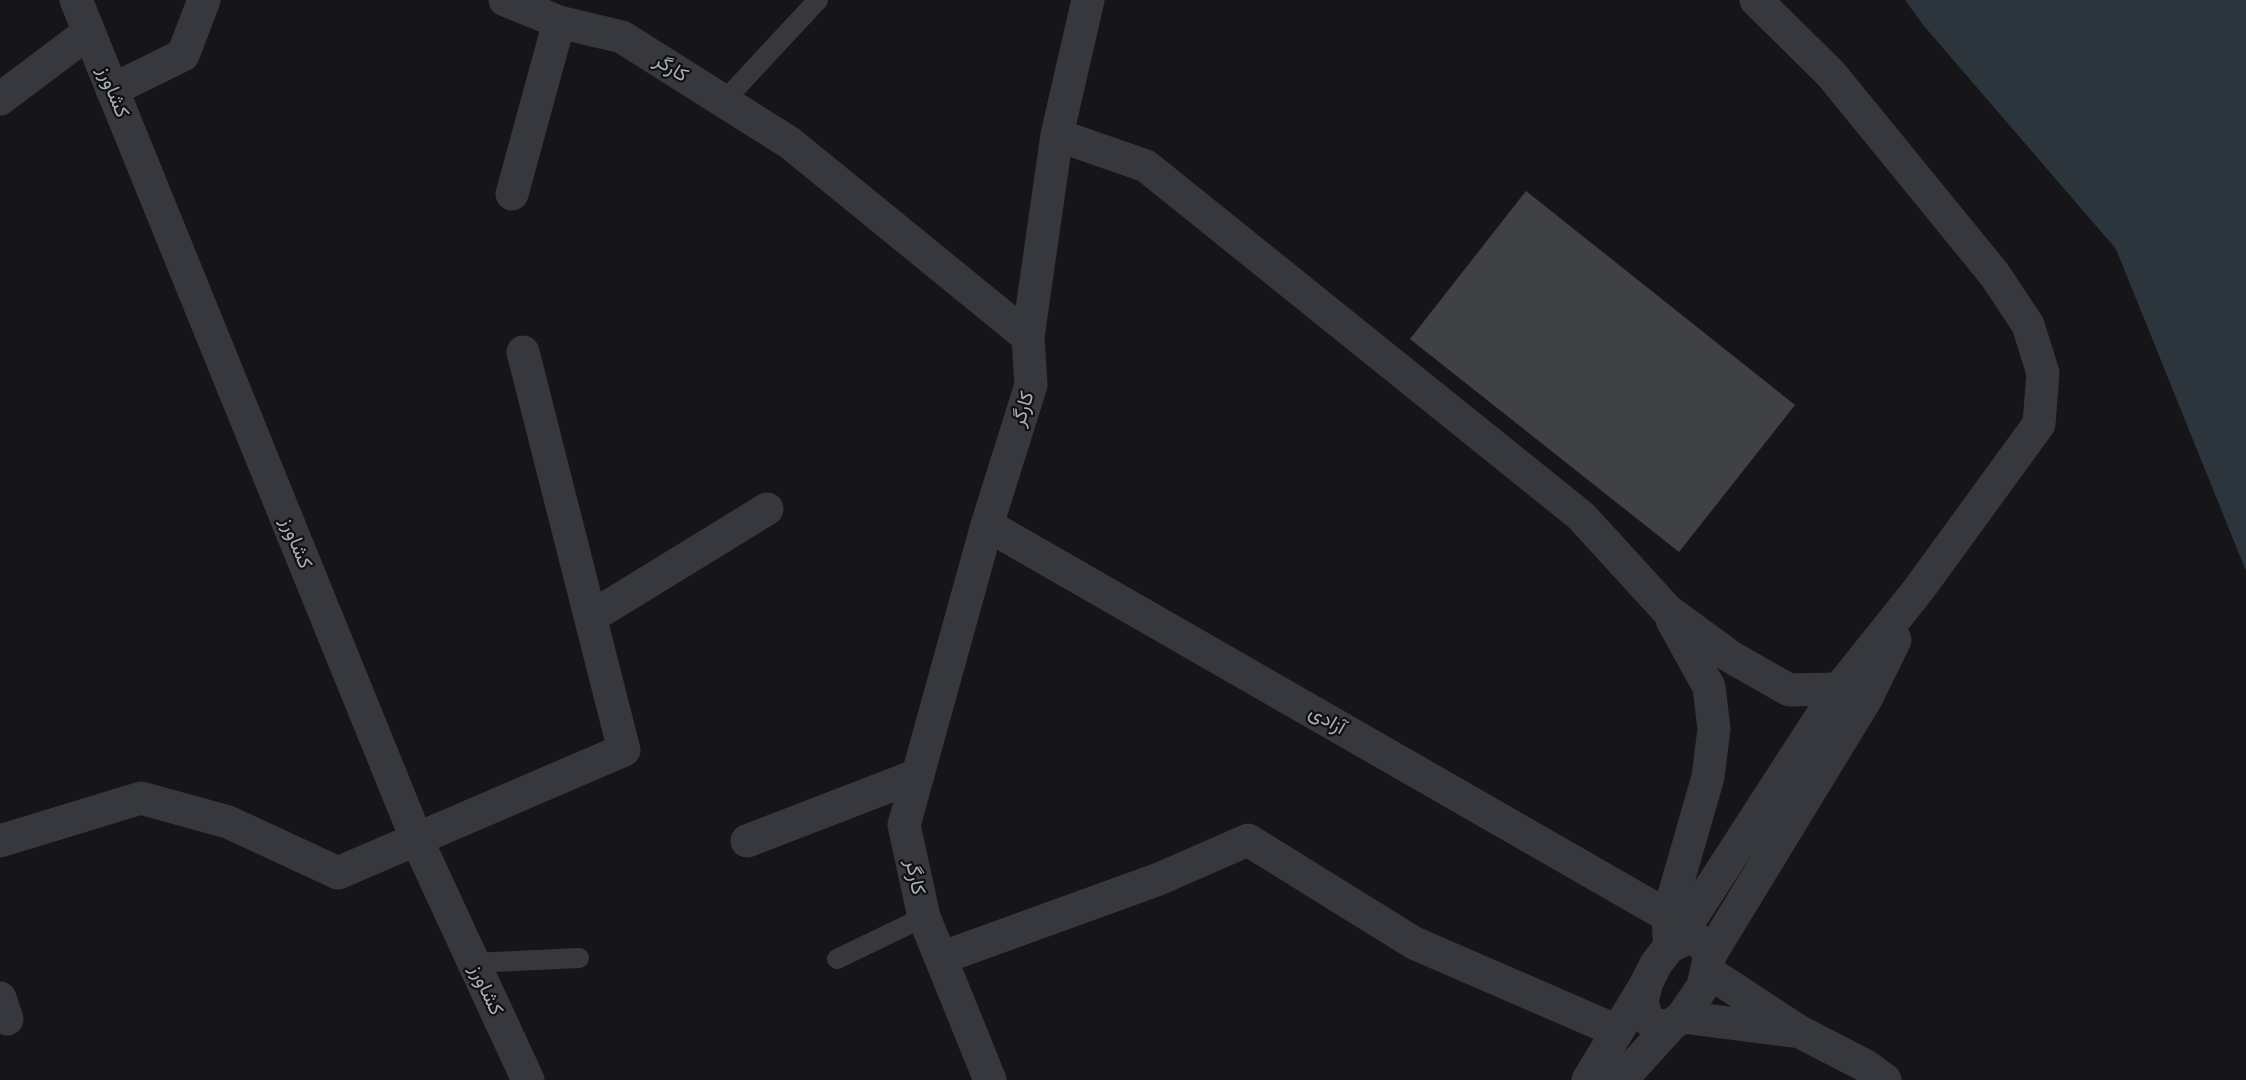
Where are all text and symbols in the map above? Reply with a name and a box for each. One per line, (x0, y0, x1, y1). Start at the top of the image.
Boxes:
street label: کارگر (650, 48, 692, 88)
street label: کشاورز (92, 63, 134, 121)
street label: کارگر (1006, 388, 1040, 430)
street label: کشاورز (275, 514, 317, 572)
street label: آزادی (1304, 700, 1350, 740)
street label: کارگر (900, 857, 930, 897)
street label: کشاورز (464, 961, 508, 1019)

